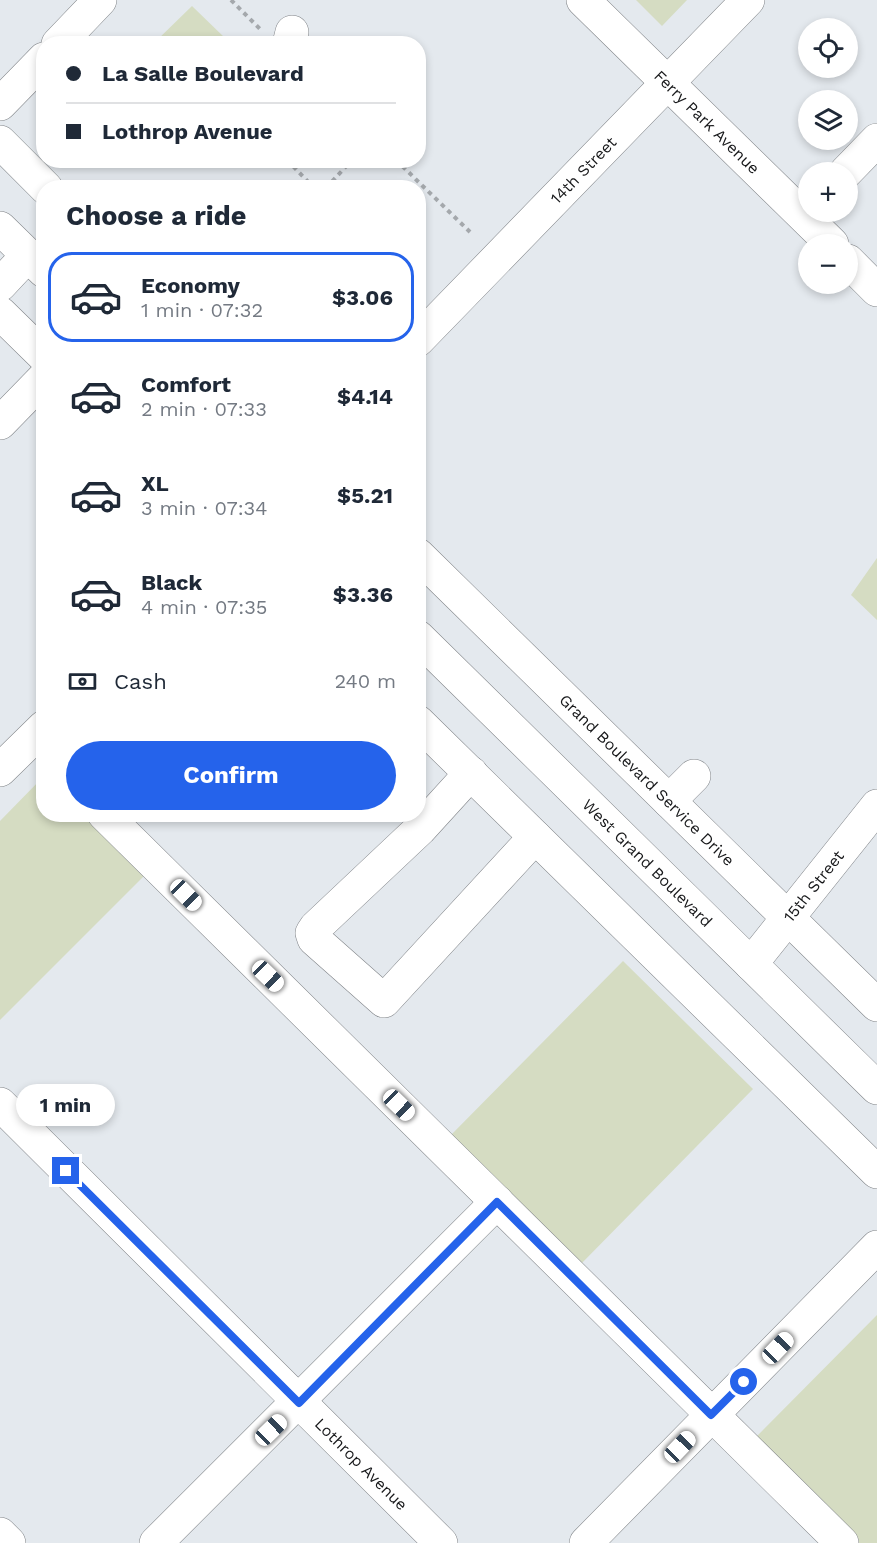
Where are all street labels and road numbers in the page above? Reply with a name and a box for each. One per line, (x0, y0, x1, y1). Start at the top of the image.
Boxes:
street label: Ferry Park Avenue (650, 66, 764, 178)
street label: 14th Street (547, 132, 621, 208)
street label: Grand Boulevard Service Drive (555, 690, 738, 870)
street label: West Grand Boulevard (578, 795, 716, 931)
street label: 15th Street (780, 846, 848, 926)
street label: Lothrop Avenue (311, 1414, 411, 1514)

